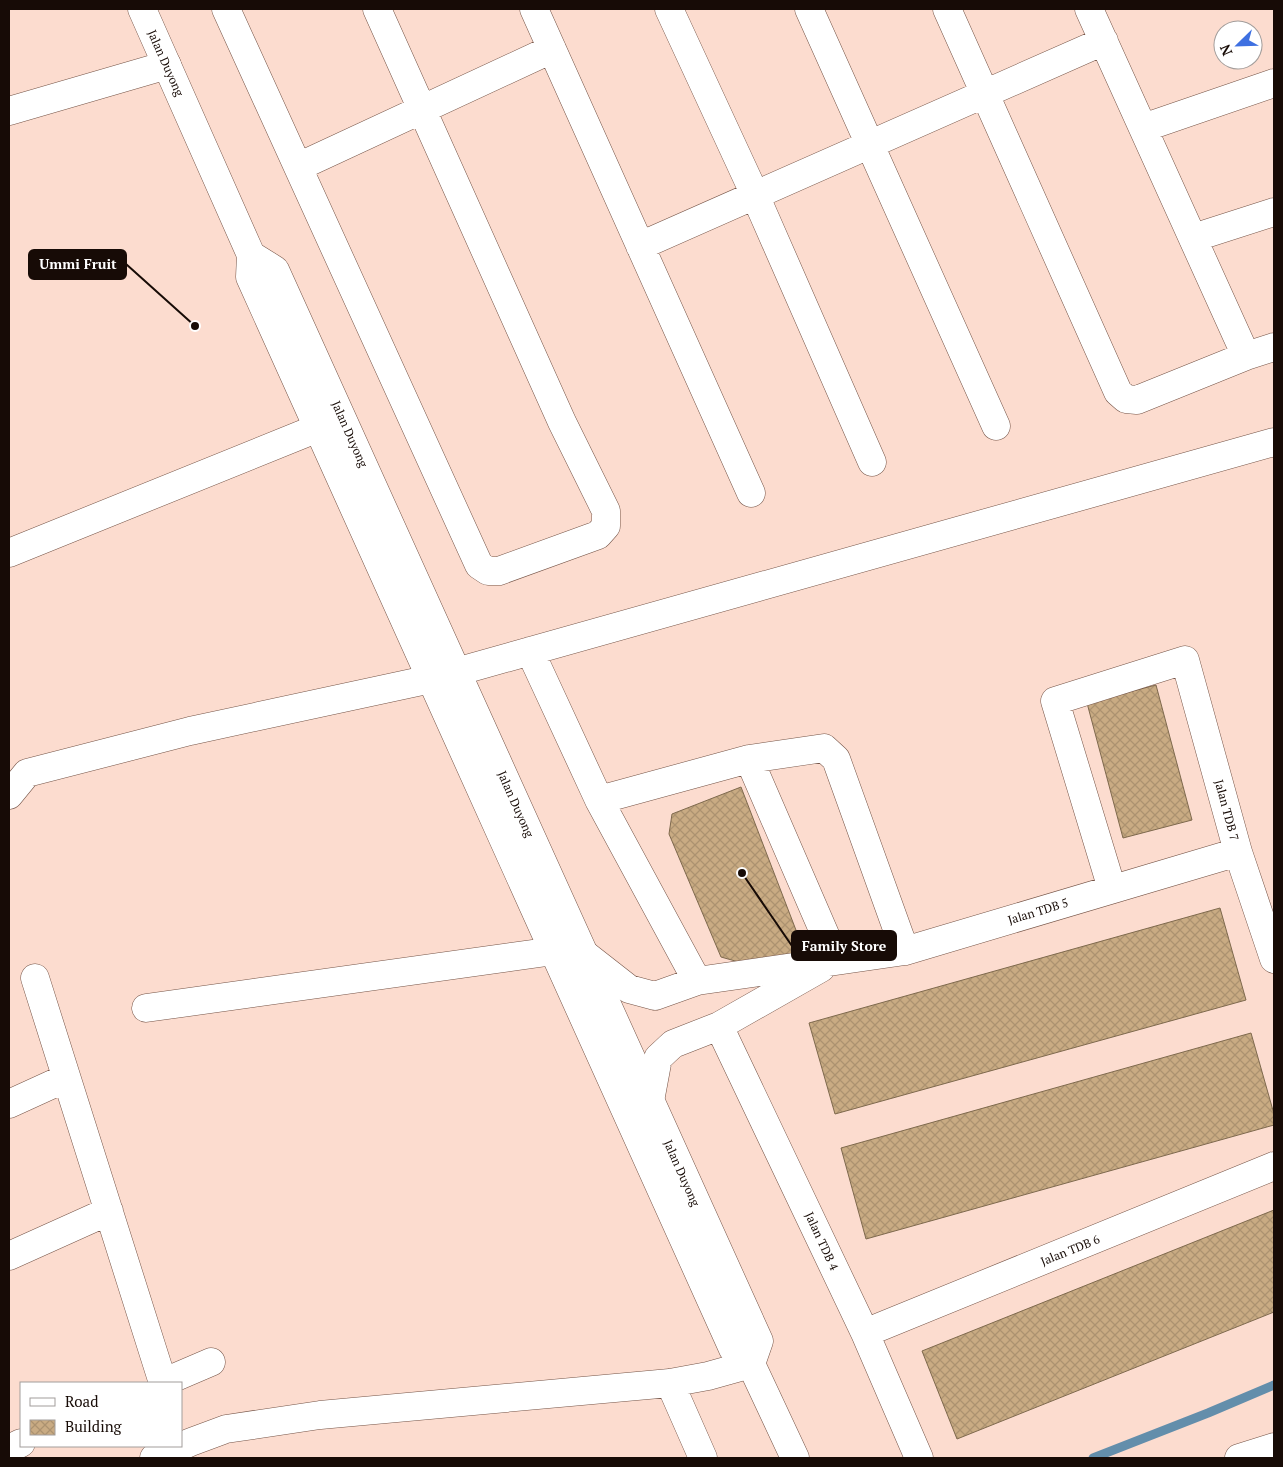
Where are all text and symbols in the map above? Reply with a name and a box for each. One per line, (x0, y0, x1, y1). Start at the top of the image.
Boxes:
north arrow (1213, 20, 1263, 70)
street label: Jalan Duyong (145, 27, 188, 99)
text: N (1215, 41, 1236, 59)
callout: Ummi Fruit (29, 250, 126, 279)
text: Ummi Fruit (39, 254, 117, 273)
street label: Jalan Duyong (329, 398, 372, 470)
street label: Jalan Duyong (495, 768, 538, 840)
street label: Jalan TDB 7 (1212, 778, 1242, 842)
street label: Jalan TDB 5 (1006, 895, 1070, 927)
callout: Family Store (792, 931, 896, 960)
text: Family Store (802, 936, 887, 955)
street label: Jalan Duyong (661, 1137, 704, 1209)
street label: Jalan TDB 4 (802, 1210, 842, 1273)
street label: Jalan TDB 6 (1038, 1231, 1102, 1269)
legend (20, 1382, 182, 1447)
text: Road (65, 1391, 98, 1411)
text: Building (65, 1416, 123, 1436)

